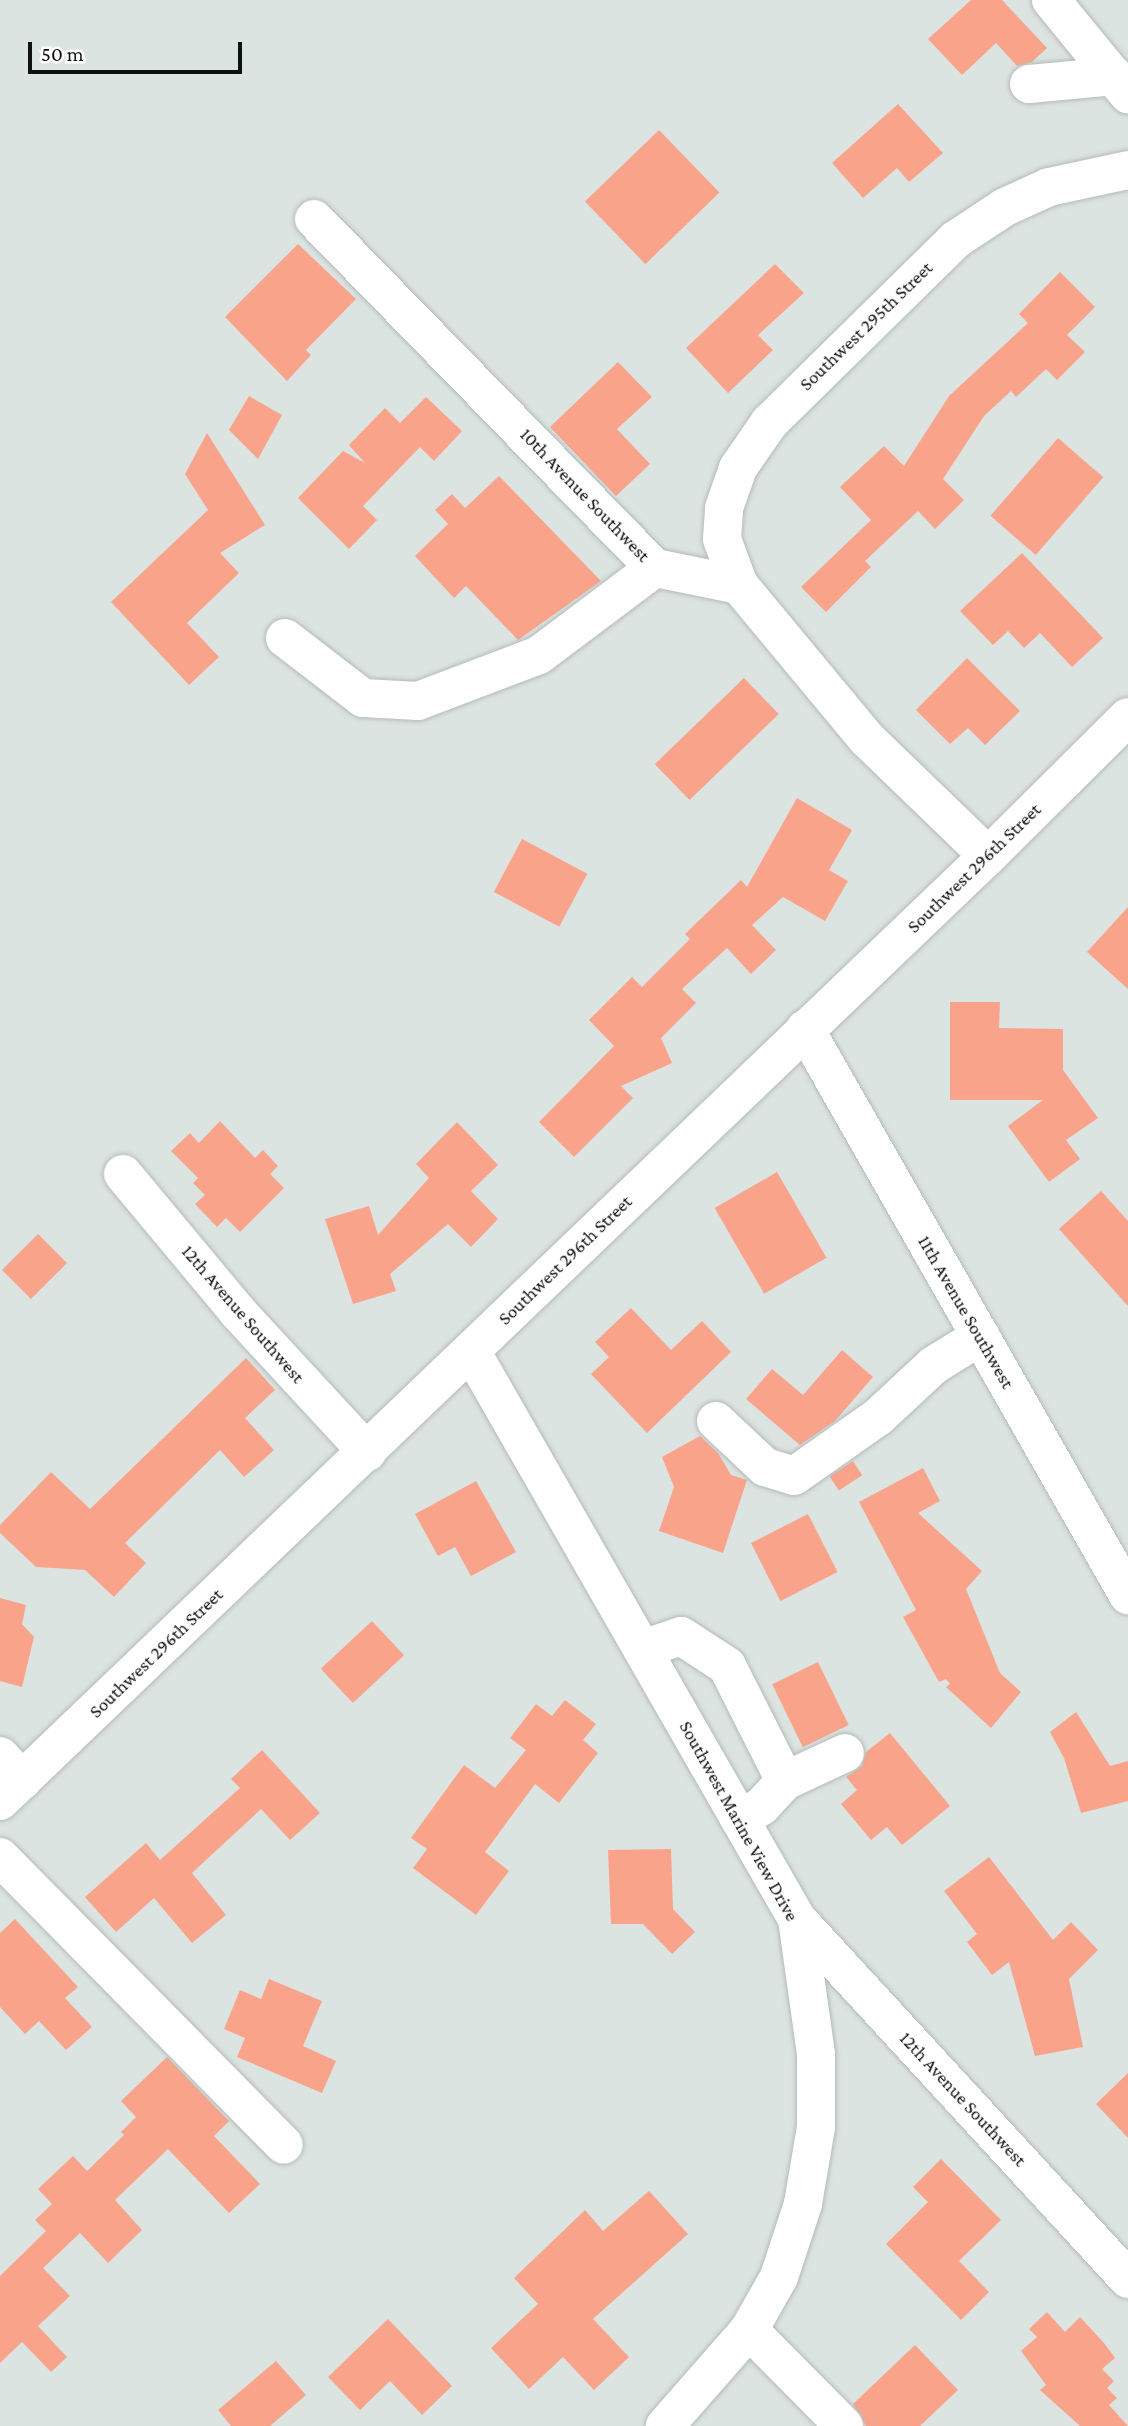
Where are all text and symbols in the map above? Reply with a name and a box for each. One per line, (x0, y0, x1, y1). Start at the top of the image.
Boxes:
scale bar (32, 28, 245, 72)
text: 50 m (41, 42, 84, 66)
street label: Southwest 295th Street (795, 257, 937, 395)
street label: 10th Avenue Southwest (515, 423, 655, 567)
street label: Southwest 296th Street (902, 798, 1046, 938)
street label: Southwest 296th Street (493, 1190, 637, 1330)
street label: 11th Avenue Southwest (913, 1231, 1019, 1393)
street label: 12th Avenue Southwest (177, 1240, 309, 1388)
street label: Southwest 296th Street (84, 1583, 228, 1723)
street label: Southwest Marine View Drive (674, 1717, 804, 1925)
street label: 12th Avenue Southwest (895, 2027, 1031, 2171)

